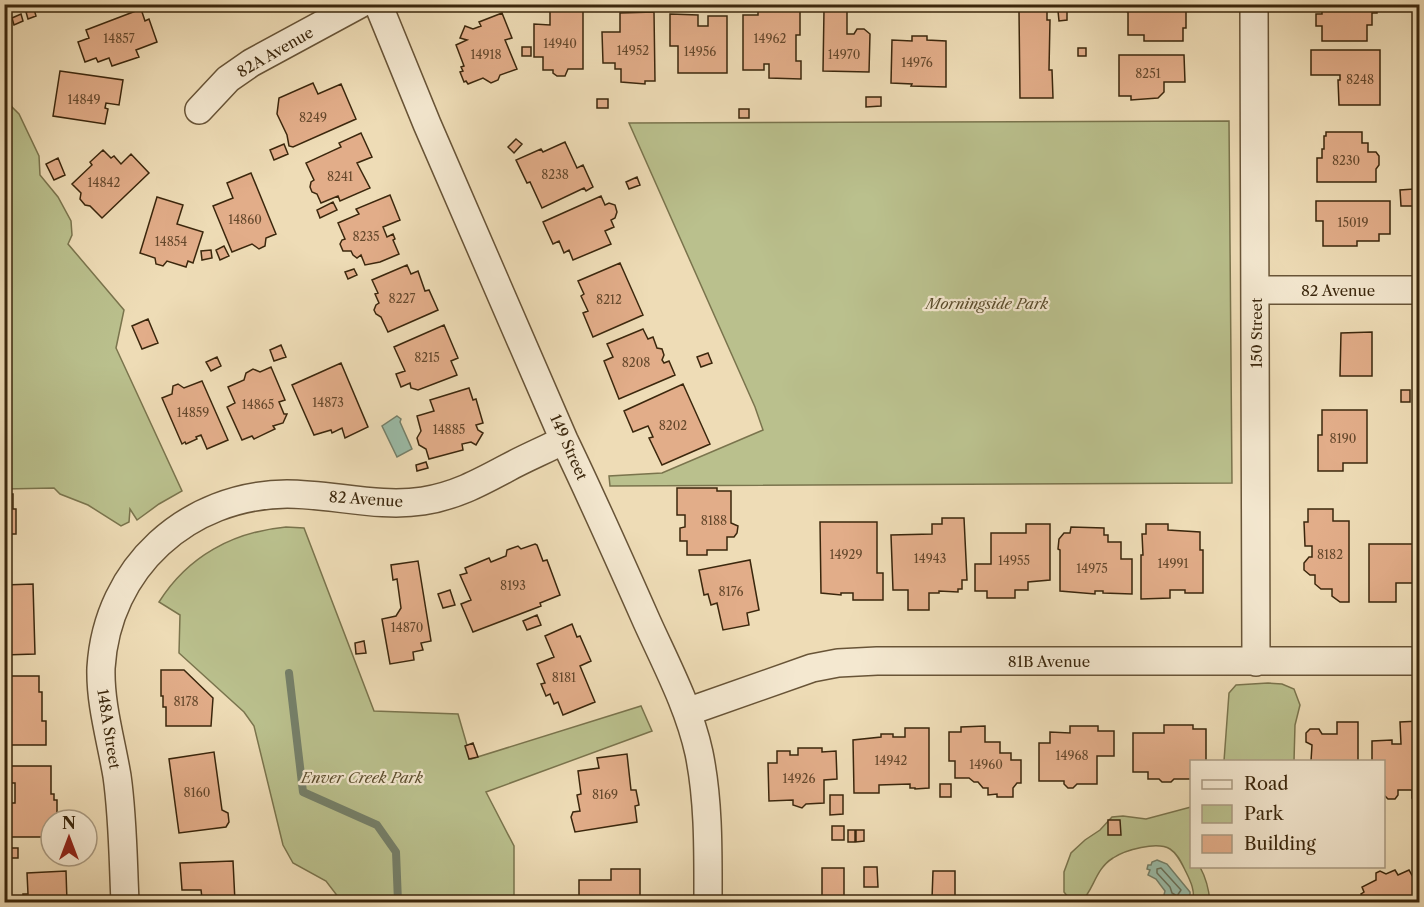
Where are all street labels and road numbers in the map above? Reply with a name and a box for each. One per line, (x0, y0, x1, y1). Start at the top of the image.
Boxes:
street label: 82A Avenue (234, 23, 316, 81)
street label: 82 Avenue (1301, 281, 1375, 300)
street label: 150 Street (1247, 297, 1266, 368)
street label: 149 Street (546, 411, 592, 484)
street label: 82 Avenue (328, 487, 404, 511)
street label: 81B Avenue (1008, 652, 1090, 671)
street label: 148A Street (93, 688, 125, 771)

